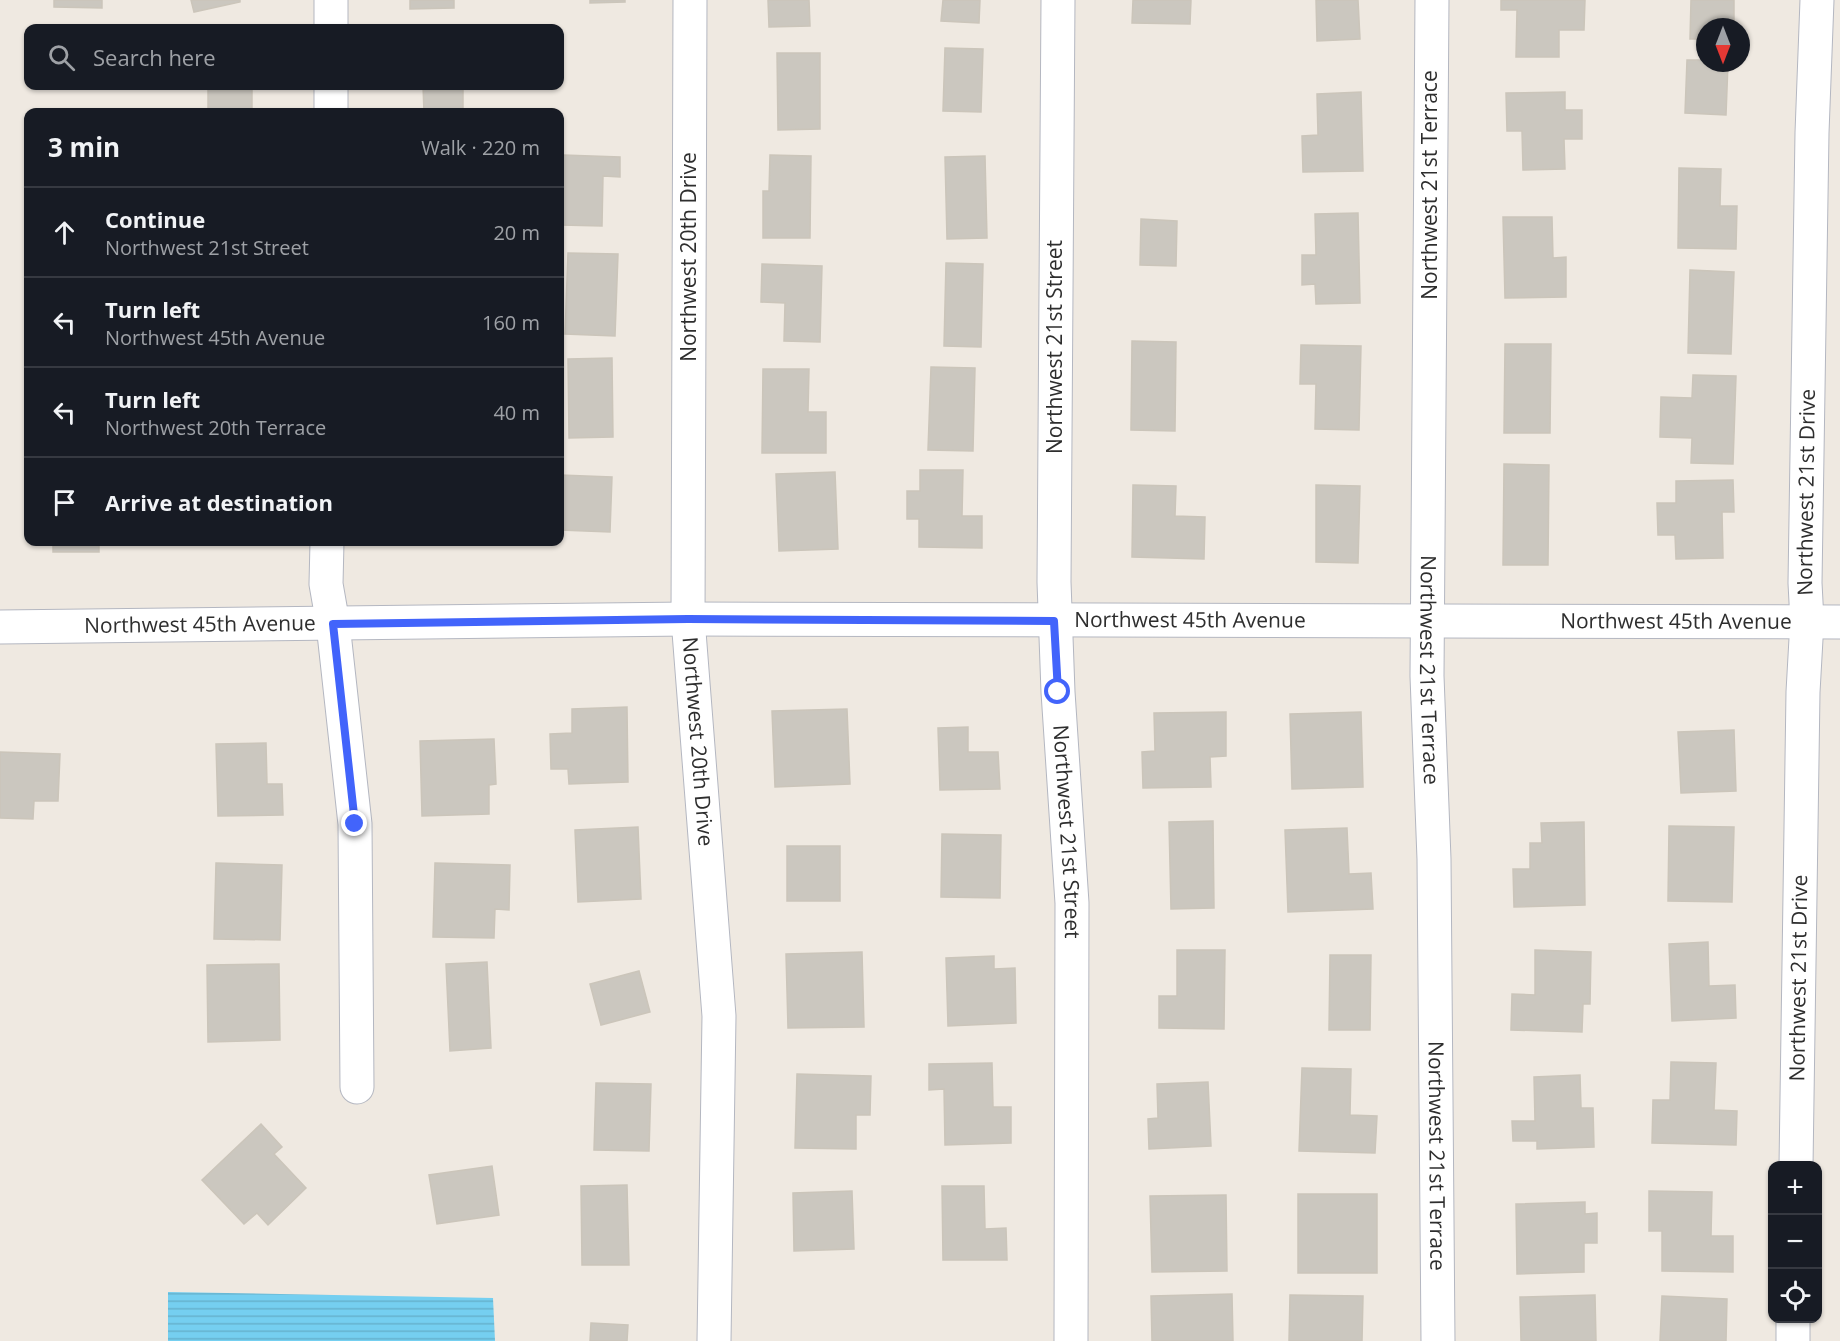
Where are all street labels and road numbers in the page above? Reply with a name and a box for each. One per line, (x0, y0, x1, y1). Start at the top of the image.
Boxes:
street label: Northwest 21st Terrace (1415, 70, 1443, 300)
street label: Northwest 20th Drive (674, 152, 702, 362)
street label: Northwest 21st Street (1040, 240, 1068, 454)
street label: Northwest 21st Drive (1790, 389, 1821, 596)
street label: Northwest 21st Terrace (1414, 555, 1446, 785)
street label: Northwest 45th Avenue (1074, 605, 1306, 634)
street label: Northwest 45th Avenue (1560, 606, 1792, 635)
street label: Northwest 45th Avenue (84, 608, 316, 639)
street label: Northwest 20th Drive (676, 636, 721, 847)
street label: Northwest 21st Street (1047, 724, 1087, 939)
street label: Northwest 21st Drive (1782, 874, 1813, 1082)
street label: Northwest 21st Terrace (1423, 1041, 1452, 1271)

